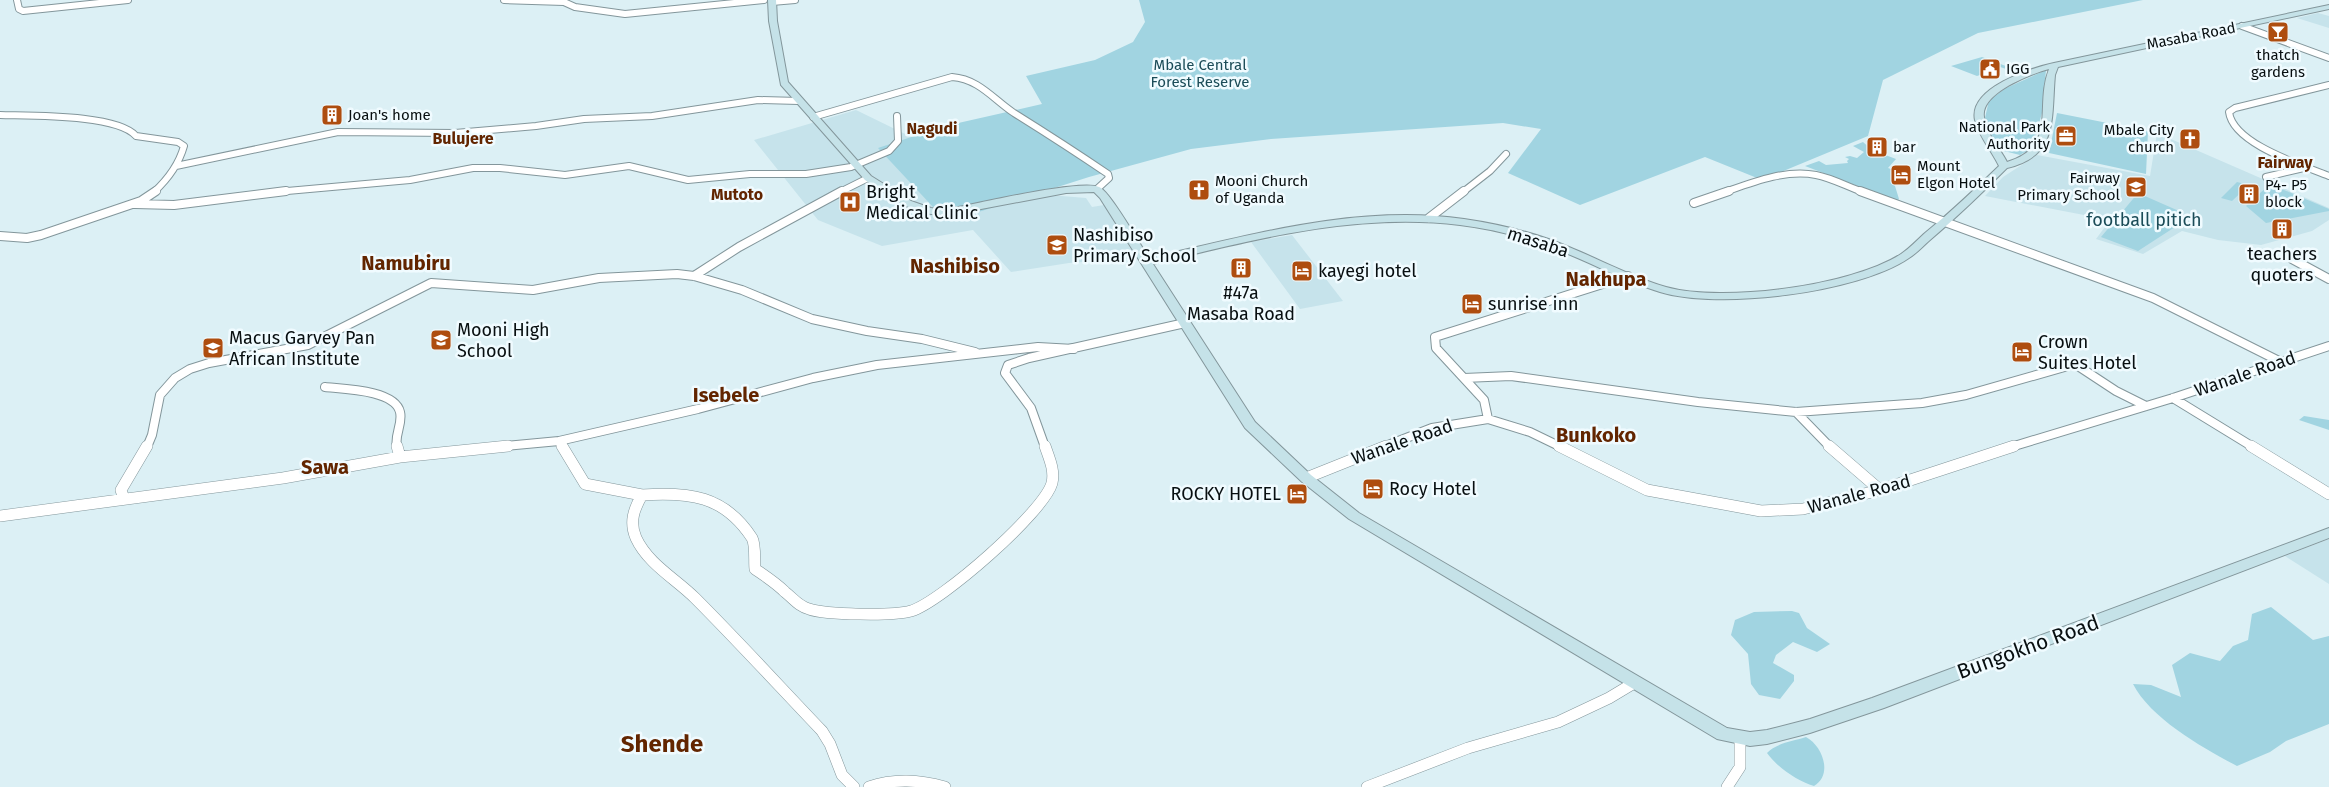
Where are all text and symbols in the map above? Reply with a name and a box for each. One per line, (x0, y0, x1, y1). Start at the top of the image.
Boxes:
street label: Masaba Road (2145, 19, 2237, 53)
bar icon: thatch gardens (2266, 20, 2290, 44)
place label: thatch gardens (2251, 46, 2305, 81)
park label: Mbale Central Forest Reserve (1150, 56, 1250, 91)
public building icon: IGG (1978, 57, 2002, 81)
place label: IGG (2006, 60, 2029, 78)
building icon: Joan's home (320, 103, 344, 127)
place label: Joan's home (348, 106, 431, 124)
place label: National Park Authority (1958, 118, 2051, 153)
district label: Nagudi (906, 119, 958, 138)
place label: Mbale City church (2104, 121, 2175, 156)
office icon: National Park Authority (2054, 124, 2078, 148)
church icon: Mbale City church (2178, 127, 2202, 151)
district label: Bulujere (432, 129, 494, 148)
building icon: bar (1865, 135, 1889, 159)
place label: bar (1893, 138, 1916, 156)
district label: Fairway (2257, 153, 2313, 172)
place label: Mount Elgon Hotel (1917, 157, 1996, 192)
hotel icon: Mount Elgon Hotel (1889, 163, 1913, 187)
place label: Fairway Primary School (2017, 169, 2121, 204)
place label: Mooni Church of Uganda (1215, 172, 1308, 207)
school or university icon: Fairway Primary School (2124, 175, 2148, 199)
place label: P4- P5 block (2265, 176, 2307, 211)
church icon: Mooni Church of Uganda (1187, 178, 1211, 202)
place label: Bright Medical Clinic (866, 181, 979, 224)
building icon: P4- P5 block (2237, 182, 2261, 206)
district label: Mutoto (711, 185, 763, 204)
hospital icon: Bright Medical Clinic (838, 190, 862, 214)
park label: football pitich (2086, 209, 2202, 231)
building icon: teachers quoters (2270, 217, 2294, 241)
street label: masaba (1504, 222, 1572, 262)
place label: Nashibiso Primary School (1073, 224, 1196, 267)
school or university icon: Nashibiso Primary School (1045, 233, 1069, 257)
place label: teachers quoters (2247, 243, 2317, 286)
district label: Namubiru (361, 251, 451, 275)
district label: Nashibiso (910, 254, 1000, 278)
building icon: #47a Masaba Road (1229, 256, 1253, 280)
hotel icon: kayegi hotel (1290, 259, 1314, 283)
place label: kayegi hotel (1318, 260, 1417, 282)
district label: Nakhupa (1566, 267, 1647, 291)
place label: #47a Masaba Road (1187, 282, 1295, 325)
hotel icon: sunrise inn (1460, 292, 1484, 316)
place label: sunrise inn (1488, 293, 1579, 315)
place label: Mooni High School (457, 319, 550, 362)
place label: Macus Garvey Pan African Institute (229, 327, 375, 370)
school or university icon: Mooni High School (429, 328, 453, 352)
place label: Crown Suites Hotel (2038, 331, 2137, 374)
school or university icon: Macus Garvey Pan African Institute (201, 336, 225, 360)
hotel icon: Crown Suites Hotel (2010, 340, 2034, 364)
street label: Wanale Road (2192, 346, 2298, 402)
district label: Isebele (693, 383, 759, 407)
street label: Wanale Road (1349, 414, 1455, 470)
district label: Bunkoko (1556, 423, 1636, 447)
district label: Sawa (301, 455, 349, 479)
street label: Wanale Road (1805, 470, 1913, 518)
hotel icon: Rocy Hotel (1361, 477, 1385, 501)
place label: Rocy Hotel (1389, 478, 1476, 500)
hotel icon: ROCKY HOTEL (1285, 482, 1309, 506)
place label: ROCKY HOTEL (1170, 483, 1281, 505)
street label: Bungokho Road (1953, 609, 2103, 685)
district label: Shende (621, 730, 703, 758)

